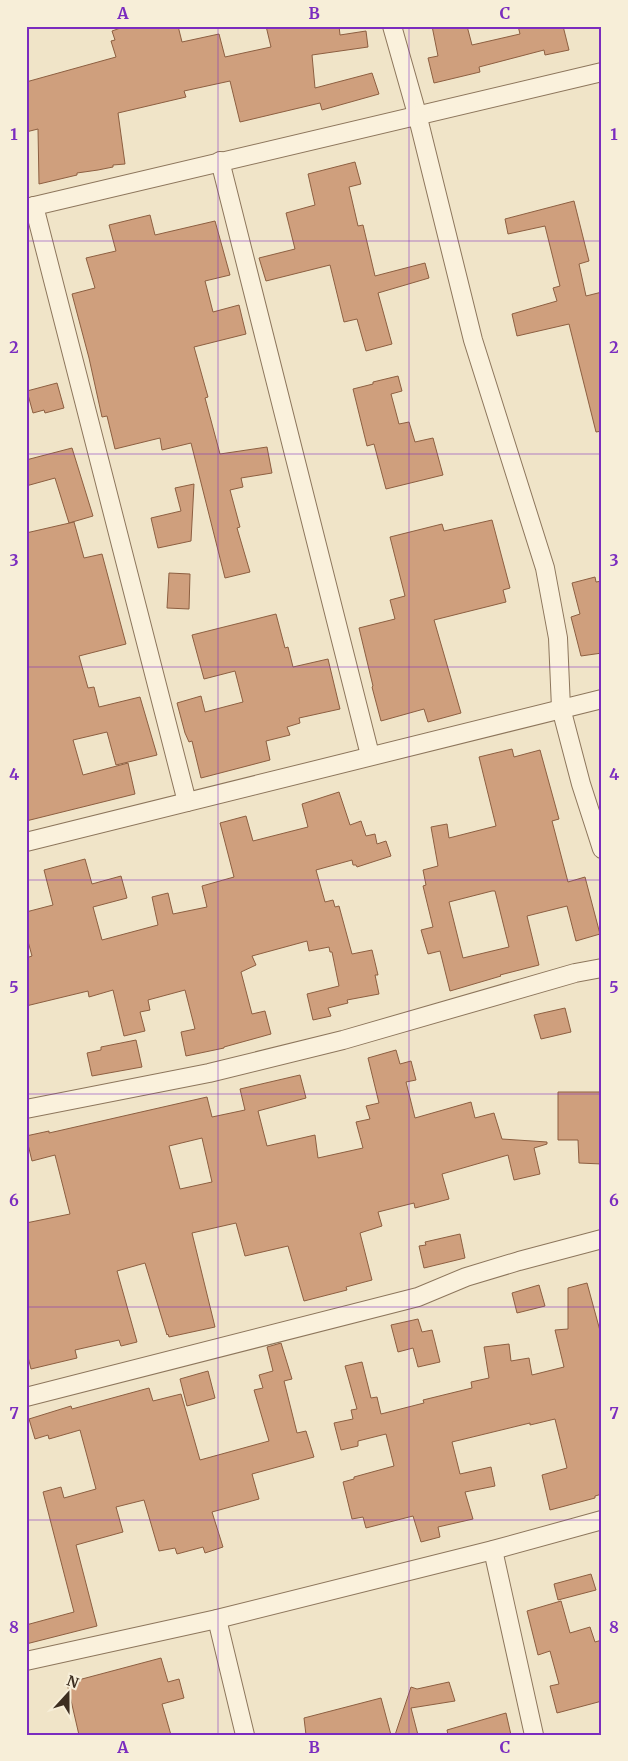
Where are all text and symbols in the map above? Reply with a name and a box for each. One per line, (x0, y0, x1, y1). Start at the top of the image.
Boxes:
text: A (116, 3, 129, 23)
text: B (308, 3, 320, 23)
text: C (500, 3, 510, 23)
text: 1 (10, 124, 18, 144)
text: 1 (610, 124, 618, 144)
text: 2 (9, 337, 19, 357)
text: 2 (609, 337, 619, 357)
text: 3 (9, 550, 19, 570)
text: 3 (609, 550, 619, 570)
text: 4 (9, 764, 19, 784)
text: 4 (609, 764, 619, 784)
text: 5 (9, 977, 19, 997)
text: 5 (609, 977, 619, 997)
text: 6 (9, 1190, 19, 1210)
text: 6 (609, 1190, 619, 1210)
text: 7 (9, 1403, 19, 1423)
text: 7 (609, 1403, 619, 1423)
text: 8 (9, 1617, 19, 1637)
text: 8 (609, 1617, 619, 1637)
north arrow (42, 1668, 92, 1718)
text: N (64, 1671, 81, 1692)
text: A (116, 1737, 129, 1757)
text: B (308, 1737, 320, 1757)
text: C (500, 1737, 510, 1757)

